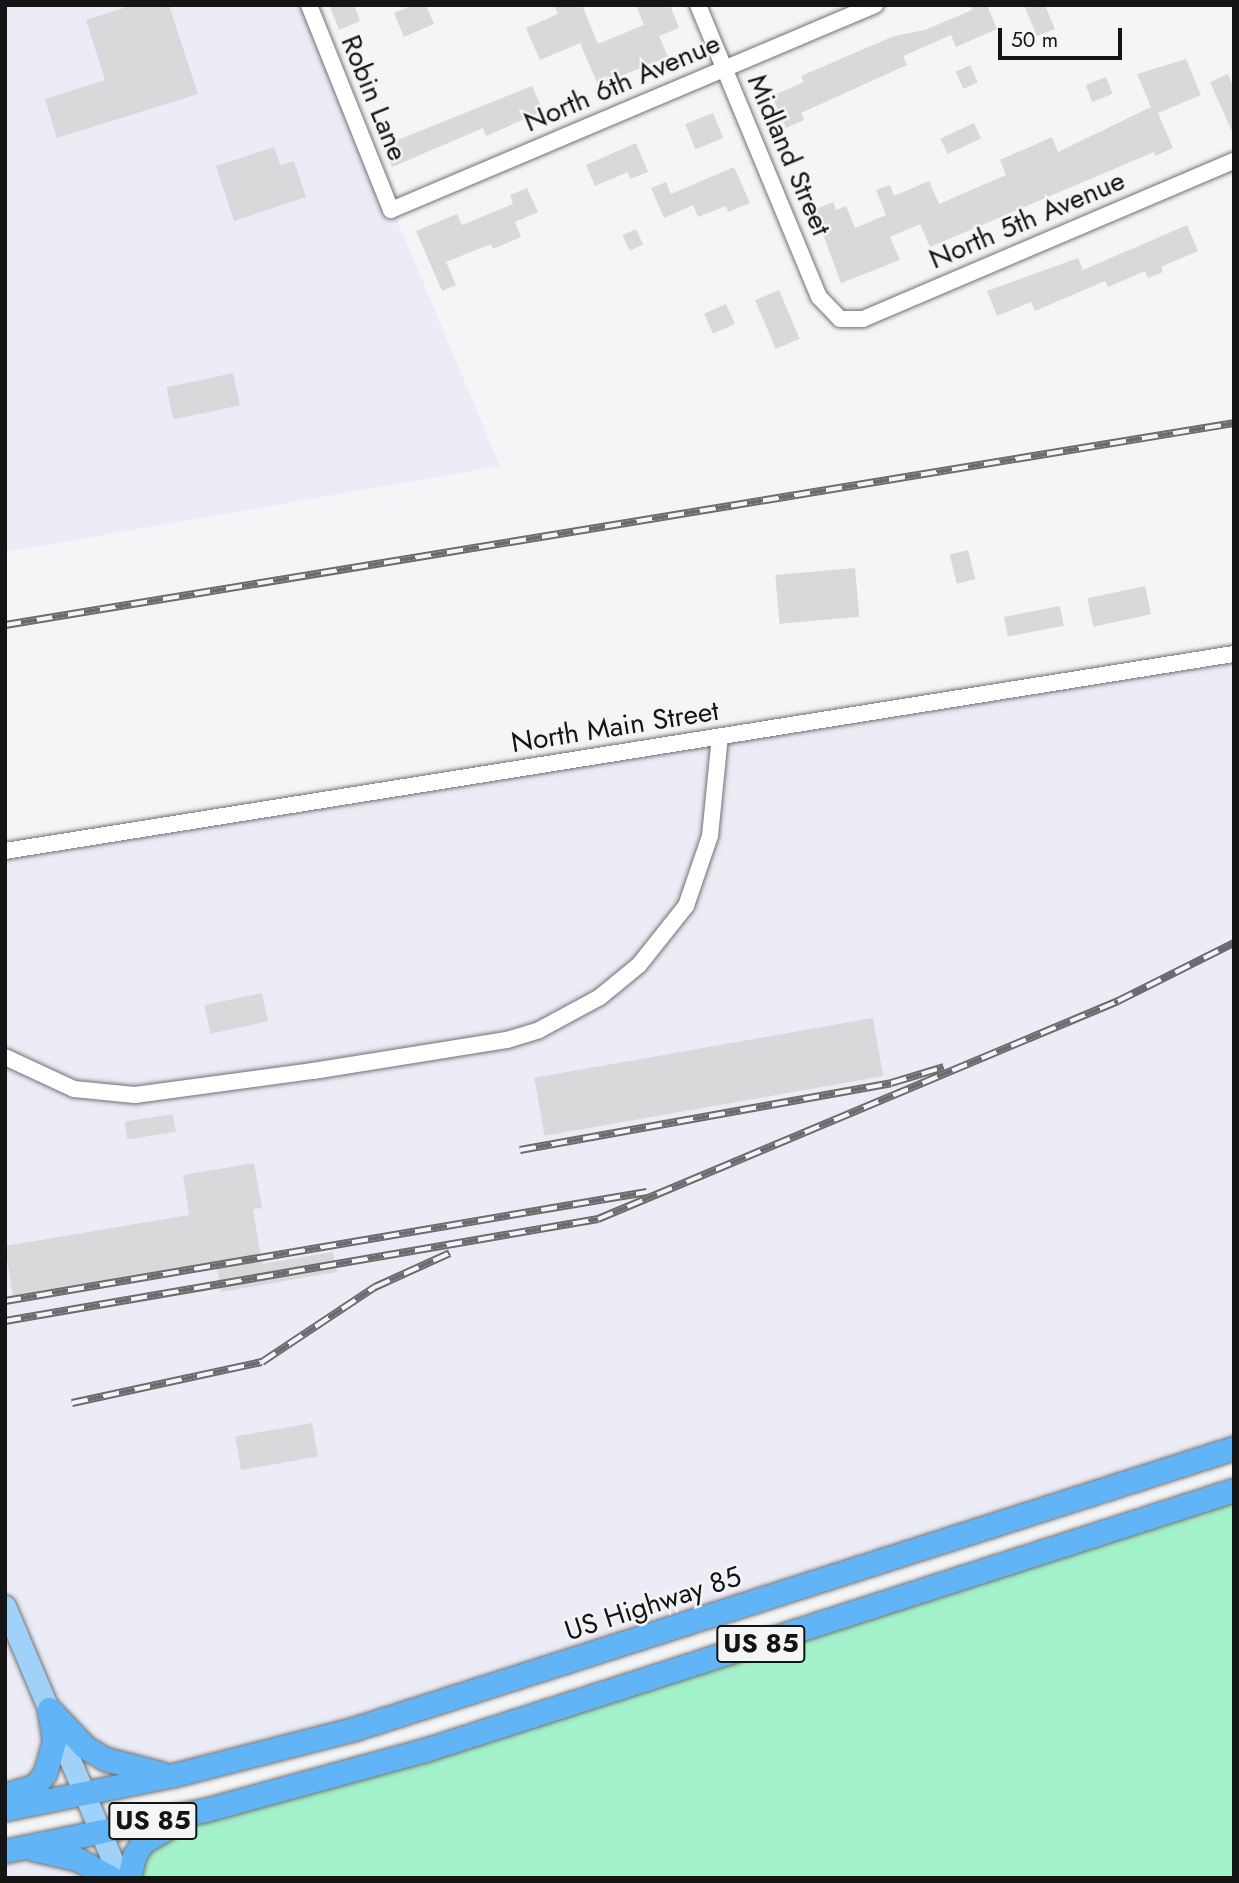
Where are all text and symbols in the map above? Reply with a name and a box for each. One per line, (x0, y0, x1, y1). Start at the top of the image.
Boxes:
scale bar (1001, 14, 1125, 58)
text: 50 m (1011, 25, 1058, 55)
street label: North 6th Avenue (519, 27, 725, 139)
street label: Robin Lane (334, 30, 414, 166)
street label: Midland Street (740, 69, 838, 241)
street label: North 5th Avenue (924, 164, 1130, 276)
street label: North Main Street (509, 694, 721, 760)
street label: US Highway 85 (561, 1560, 745, 1648)
road number: US 85 (716, 1622, 806, 1666)
road number: US 85 (108, 1798, 198, 1844)

